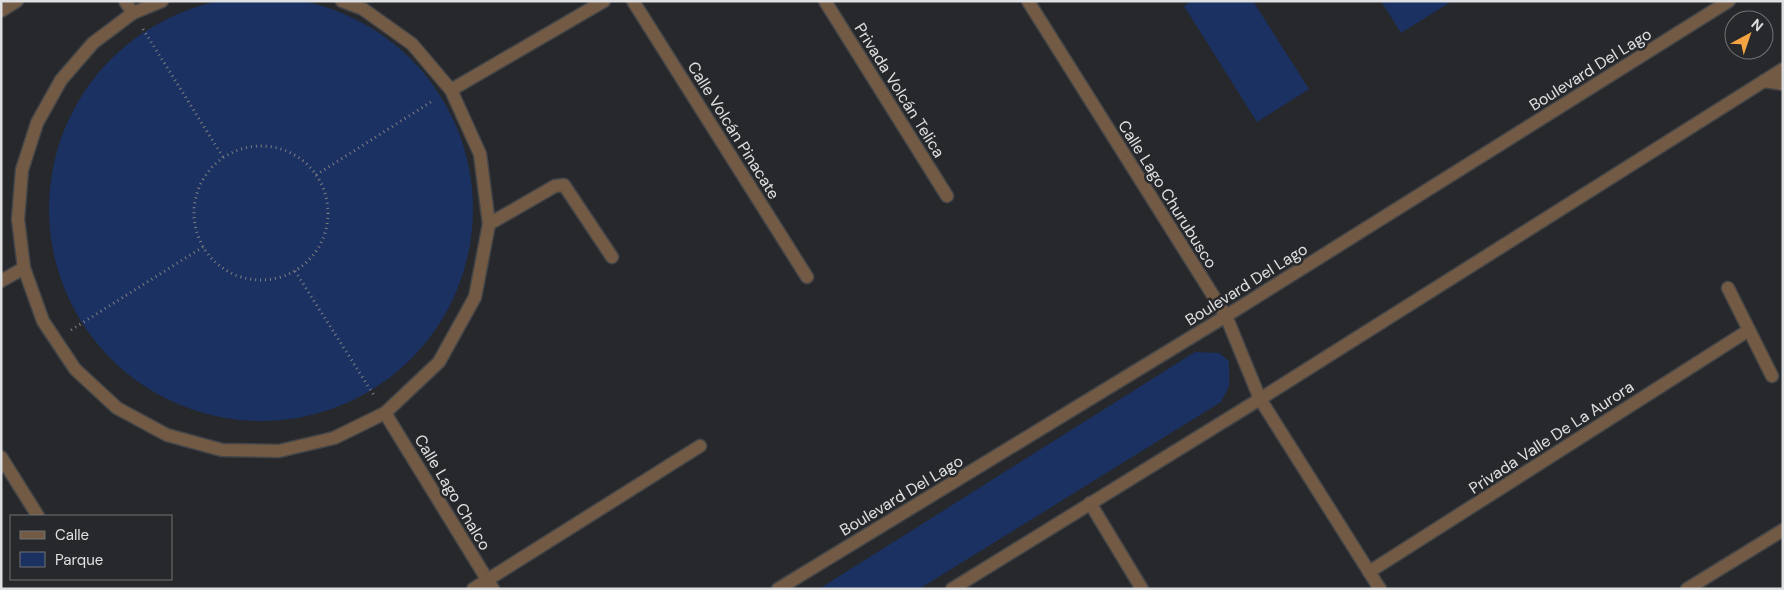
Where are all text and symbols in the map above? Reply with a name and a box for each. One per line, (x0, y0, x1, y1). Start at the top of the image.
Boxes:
north arrow (1724, 10, 1774, 60)
text: N (1748, 15, 1767, 35)
street label: Privada Volcán Telica (850, 19, 949, 161)
street label: Boulevard Del Lago (1525, 23, 1655, 116)
street label: Calle Volcán Pinacate (683, 58, 784, 203)
street label: Calle Lago Churubusco (1113, 116, 1222, 272)
street label: Boulevard Del Lago (1181, 238, 1311, 331)
street label: Privada Valle De La Aurora (1465, 376, 1638, 499)
street label: Calle Lago Chalco (410, 430, 495, 554)
street label: Boulevard Del Lago (836, 450, 967, 541)
legend (10, 515, 172, 580)
text: Calle (55, 525, 89, 545)
text: Parque (55, 550, 103, 570)

